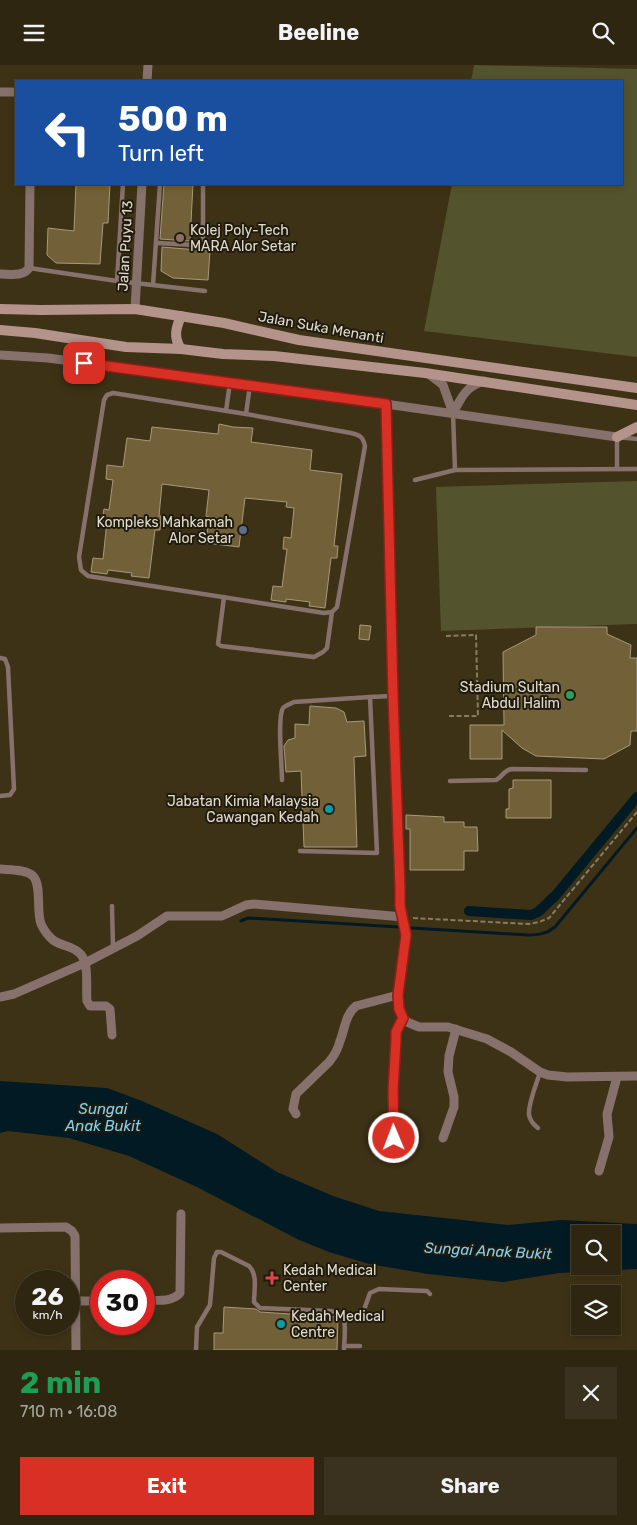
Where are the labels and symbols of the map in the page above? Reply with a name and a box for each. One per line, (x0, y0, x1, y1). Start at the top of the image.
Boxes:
street label: Jalan Puyu 13 (115, 200, 136, 292)
place label: Kolej Poly-Tech MARA Alor Setar (190, 222, 297, 255)
marker: Kolej Poly-Tech MARA Alor Setar (174, 232, 186, 244)
street label: Jalan Suka Menanti (257, 308, 385, 347)
pin (63, 342, 105, 384)
place label: Kompleks Mahkamah Alor Setar (96, 514, 234, 547)
marker: Kompleks Mahkamah Alor Setar (237, 524, 249, 536)
place label: Stadium Sultan Abdul Halim (460, 679, 560, 712)
marker: Stadium Sultan Abdul Halim (564, 689, 576, 701)
place label: Jabatan Kimia Malaysia Cawangan Kedah (167, 793, 319, 826)
marker: Jabatan Kimia Malaysia Cawangan Kedah (323, 803, 335, 815)
water label: Sungai Anak Bukit (64, 1100, 141, 1135)
position arrow (367, 1111, 419, 1163)
water label: Sungai Anak Bukit (424, 1239, 552, 1263)
place label: Kedah Medical Center (283, 1262, 376, 1295)
speed limit sign: 30 (90, 1270, 155, 1335)
marker: Kedah Medical Center (265, 1271, 279, 1285)
place label: Kedah Medical Centre (291, 1308, 384, 1341)
marker: Kedah Medical Centre (275, 1318, 287, 1330)

